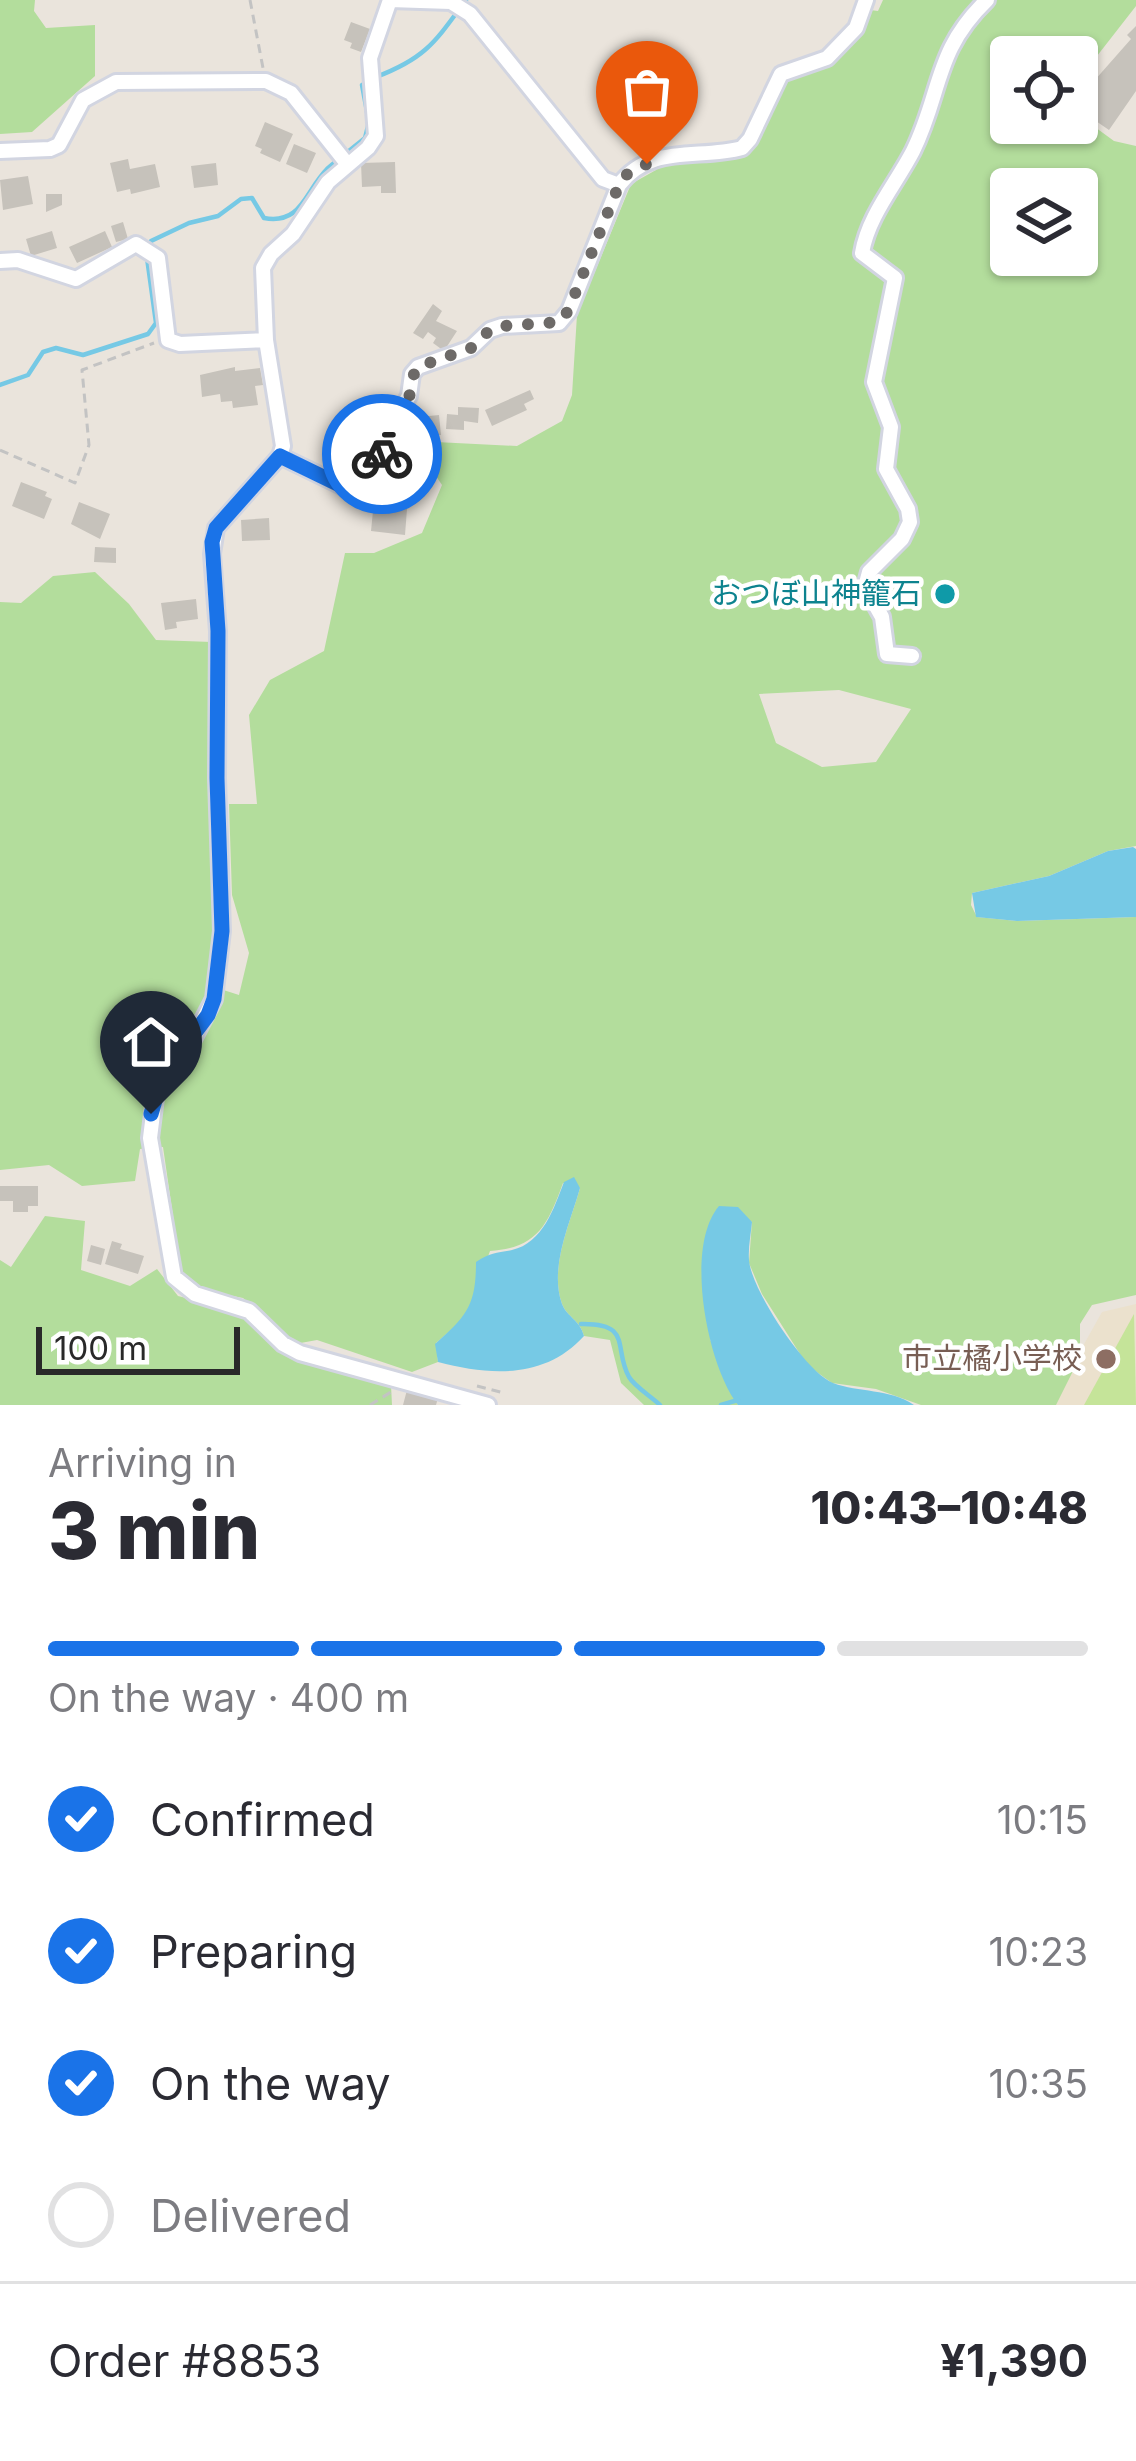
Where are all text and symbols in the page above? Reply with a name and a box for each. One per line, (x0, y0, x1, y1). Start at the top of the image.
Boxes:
map controls (990, 36, 1098, 276)
button: locate (990, 36, 1098, 144)
pin (596, 41, 698, 164)
icon: bag (614, 59, 680, 125)
button: layers (990, 168, 1098, 276)
courier (322, 394, 442, 514)
icon: bike (349, 421, 415, 487)
place label: おつぼ山神籠石 (711, 575, 921, 611)
marker: おつぼ山神籠石 (932, 581, 958, 607)
pin (100, 991, 202, 1114)
icon: home (118, 1009, 184, 1075)
scale bar (36, 1321, 240, 1374)
text: 100 m (54, 1328, 147, 1368)
place label: 市立橘小学校 (902, 1340, 1082, 1376)
marker: 市立橘小学校 (1093, 1346, 1119, 1372)
text: Arriving in (48, 1439, 237, 1486)
text: 10:43–10:48 (810, 1480, 1088, 1535)
text: 3 min (48, 1483, 260, 1578)
text: On the way · 400 m (48, 1674, 409, 1721)
icon: check (48, 1786, 114, 1852)
text: Confirmed (150, 1792, 375, 1847)
text: 10:15 (997, 1796, 1088, 1843)
icon: check (48, 1918, 114, 1984)
text: Preparing (150, 1924, 357, 1979)
text: 10:23 (988, 1928, 1088, 1975)
icon: check (48, 2050, 114, 2116)
text: On the way (150, 2056, 391, 2111)
text: 10:35 (989, 2060, 1088, 2107)
text: Delivered (150, 2188, 351, 2243)
text: Order #8853 (48, 2333, 321, 2388)
text: ¥1,390 (940, 2333, 1088, 2388)

